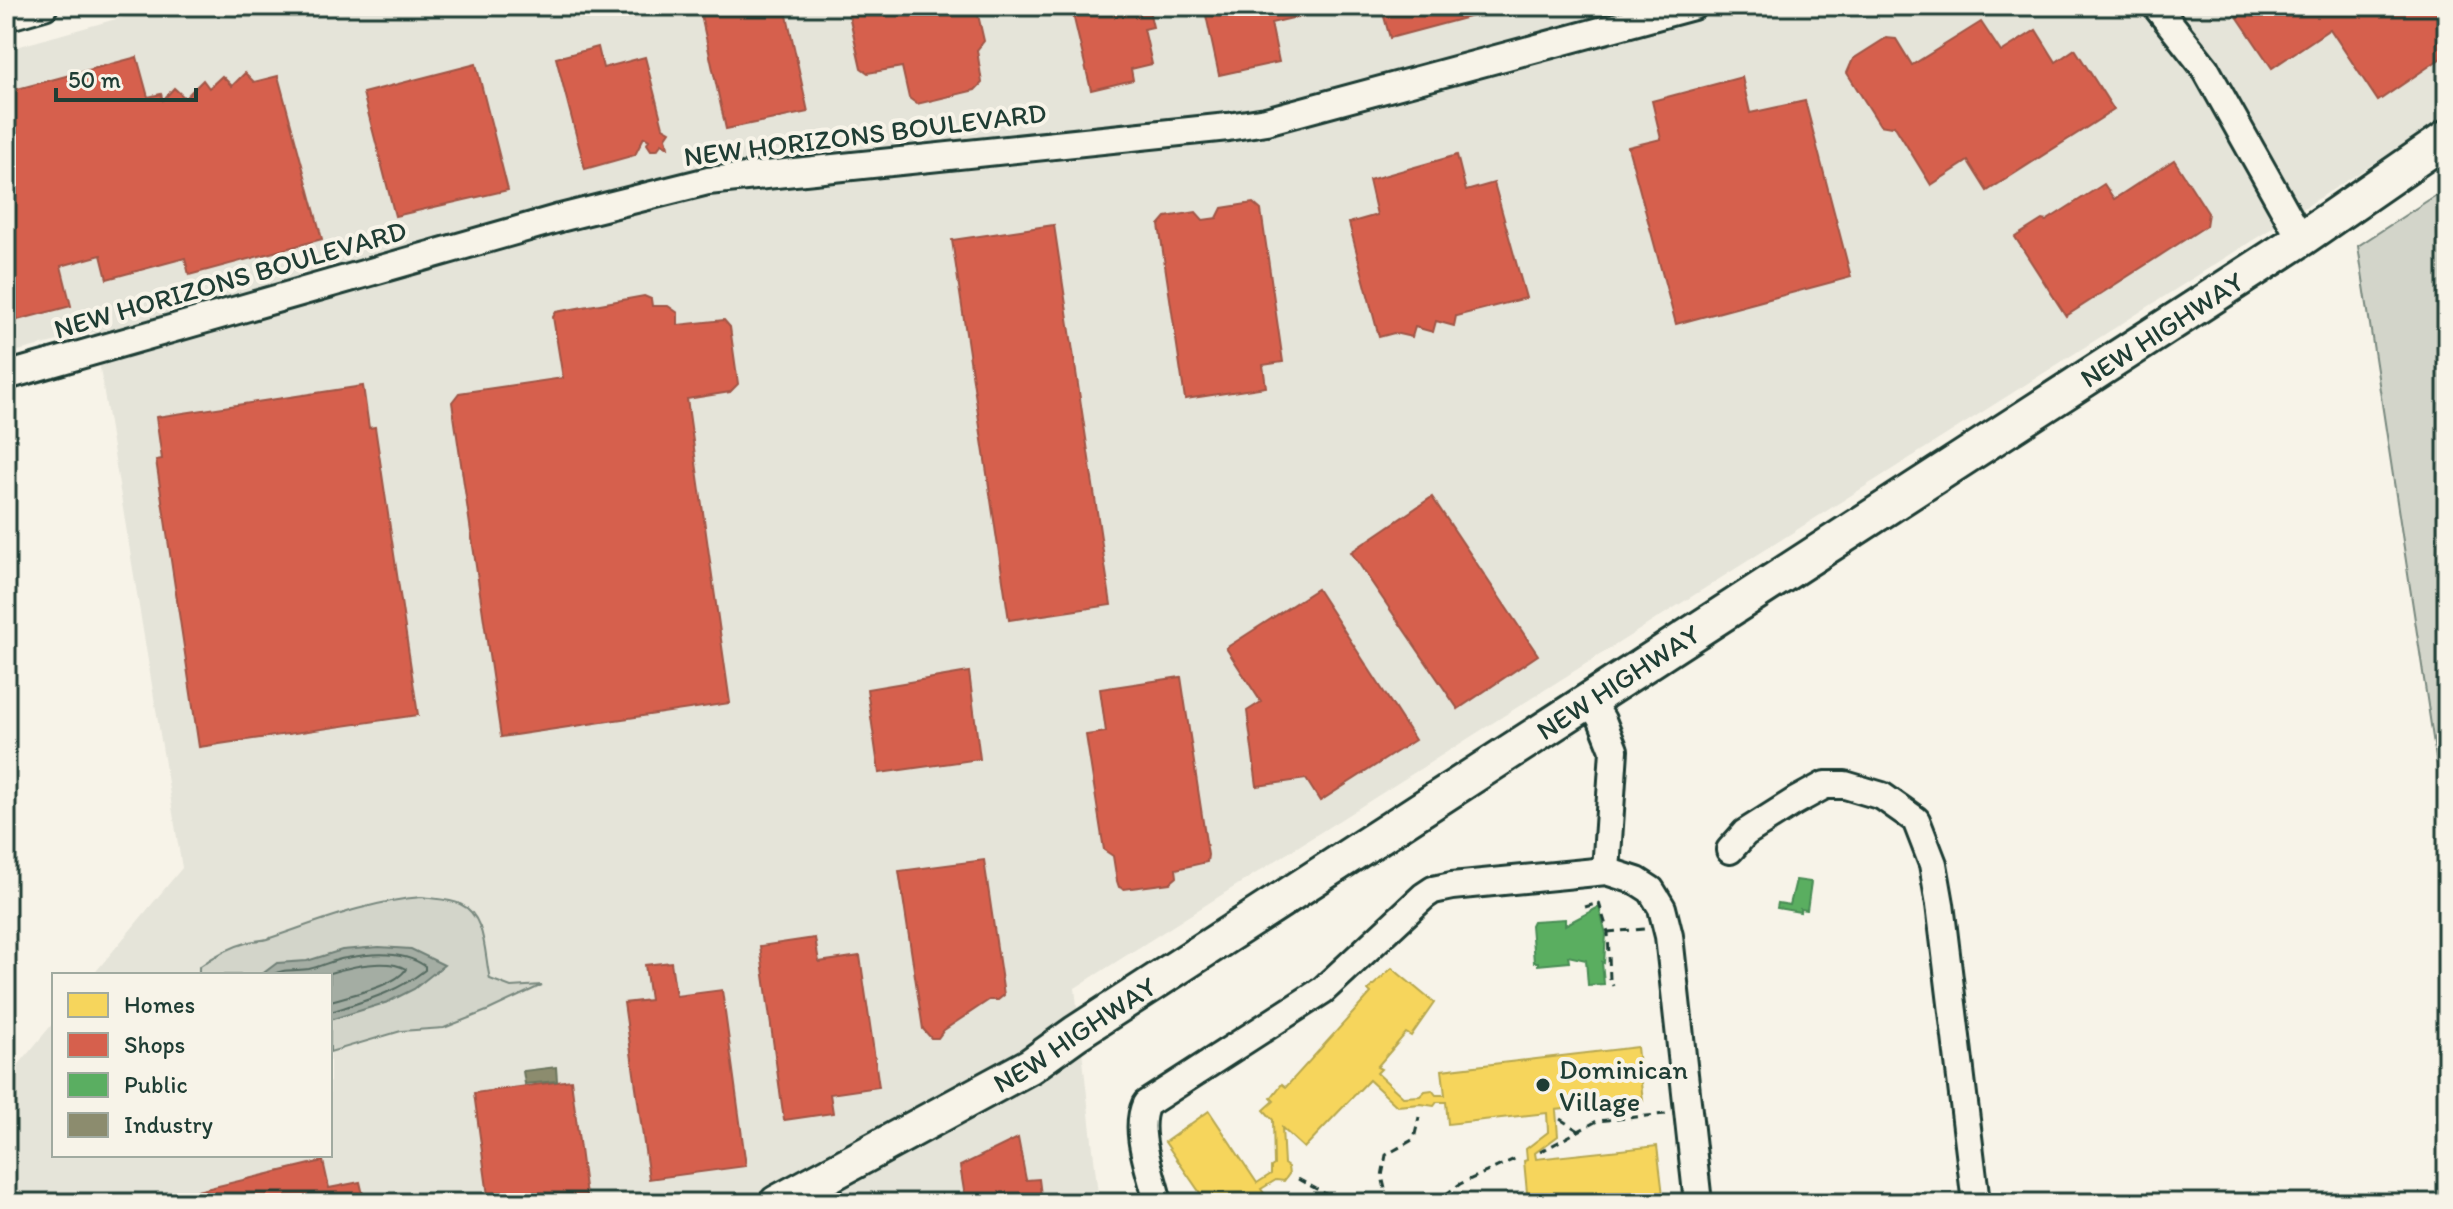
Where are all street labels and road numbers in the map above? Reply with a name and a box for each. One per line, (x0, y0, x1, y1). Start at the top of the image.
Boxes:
street label: NEW HORIZONS BOULEVARD (682, 95, 1048, 173)
street label: NEW HORIZONS BOULEVARD (50, 212, 410, 346)
street label: NEW HIGHWAY (2074, 264, 2250, 395)
street label: NEW HIGHWAY (1530, 616, 1706, 747)
street label: NEW HIGHWAY (987, 969, 1162, 1100)

